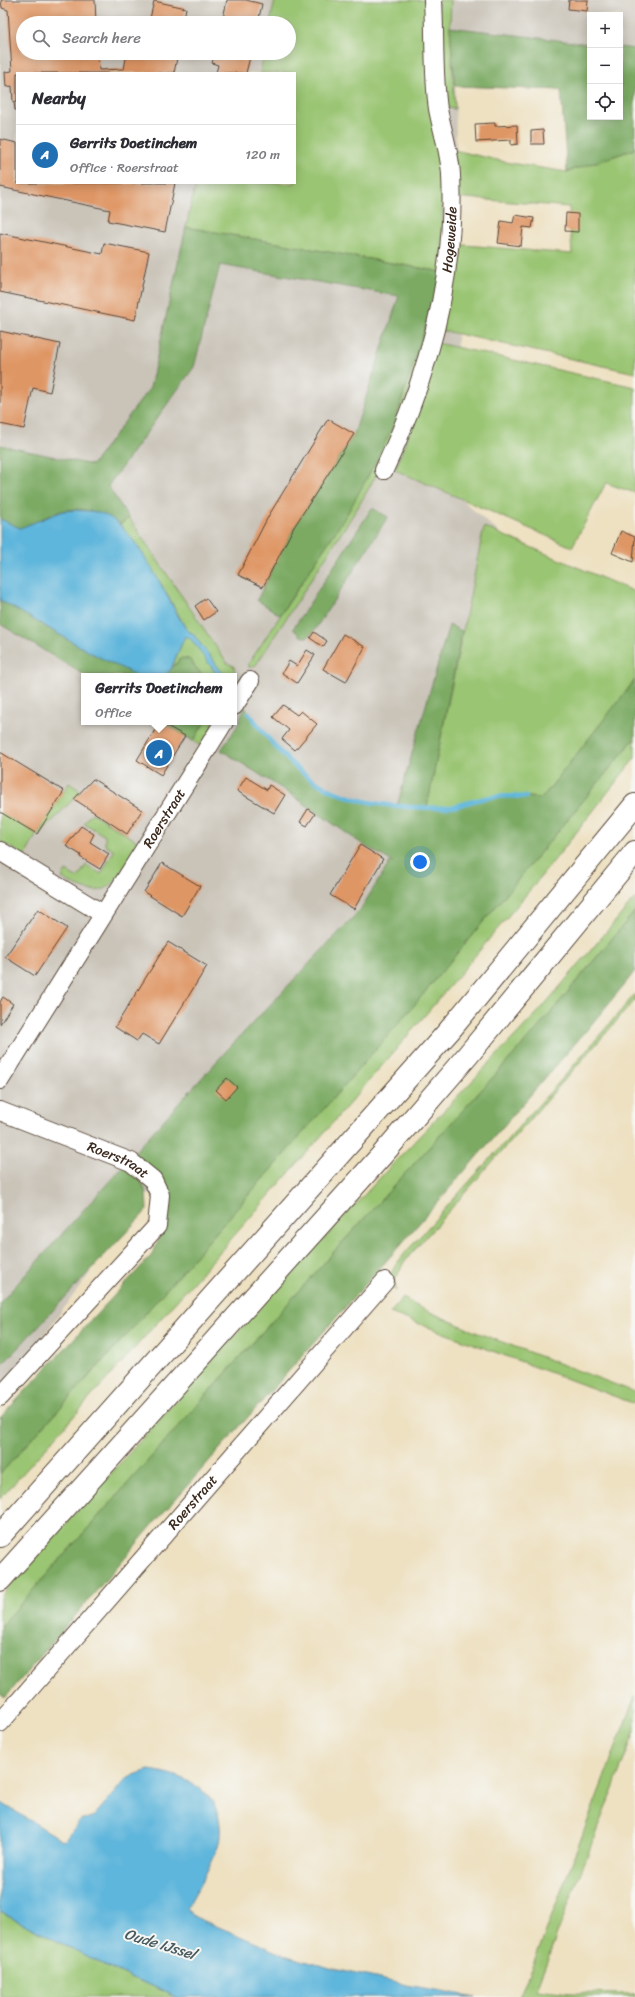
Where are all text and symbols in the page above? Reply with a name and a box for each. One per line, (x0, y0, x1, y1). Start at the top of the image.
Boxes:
map controls (587, 12, 623, 120)
button: + (587, 12, 623, 48)
search box (16, 16, 296, 60)
text: Search here (62, 25, 141, 51)
icon: search (30, 27, 52, 49)
button: − (587, 48, 623, 84)
text: Nearby (32, 83, 86, 113)
button: locate (587, 84, 623, 120)
text: Gerrits Doetinchem (70, 130, 197, 156)
text: A (41, 143, 49, 166)
text: 120 m (245, 143, 280, 166)
text: Office · Roerstraat (70, 156, 179, 179)
street label: Hogeweide (434, 206, 465, 274)
popup (81, 673, 237, 725)
text: Gerrits Doetinchem (95, 675, 223, 701)
text: Office (95, 701, 132, 724)
pin: A (146, 738, 172, 768)
street label: Roerstraat (136, 783, 193, 853)
your location (410, 852, 430, 872)
street label: Roerstraat (84, 1134, 155, 1185)
street label: Roerstraat (162, 1469, 224, 1536)
water label: Oude IJssel (121, 1921, 202, 1968)

